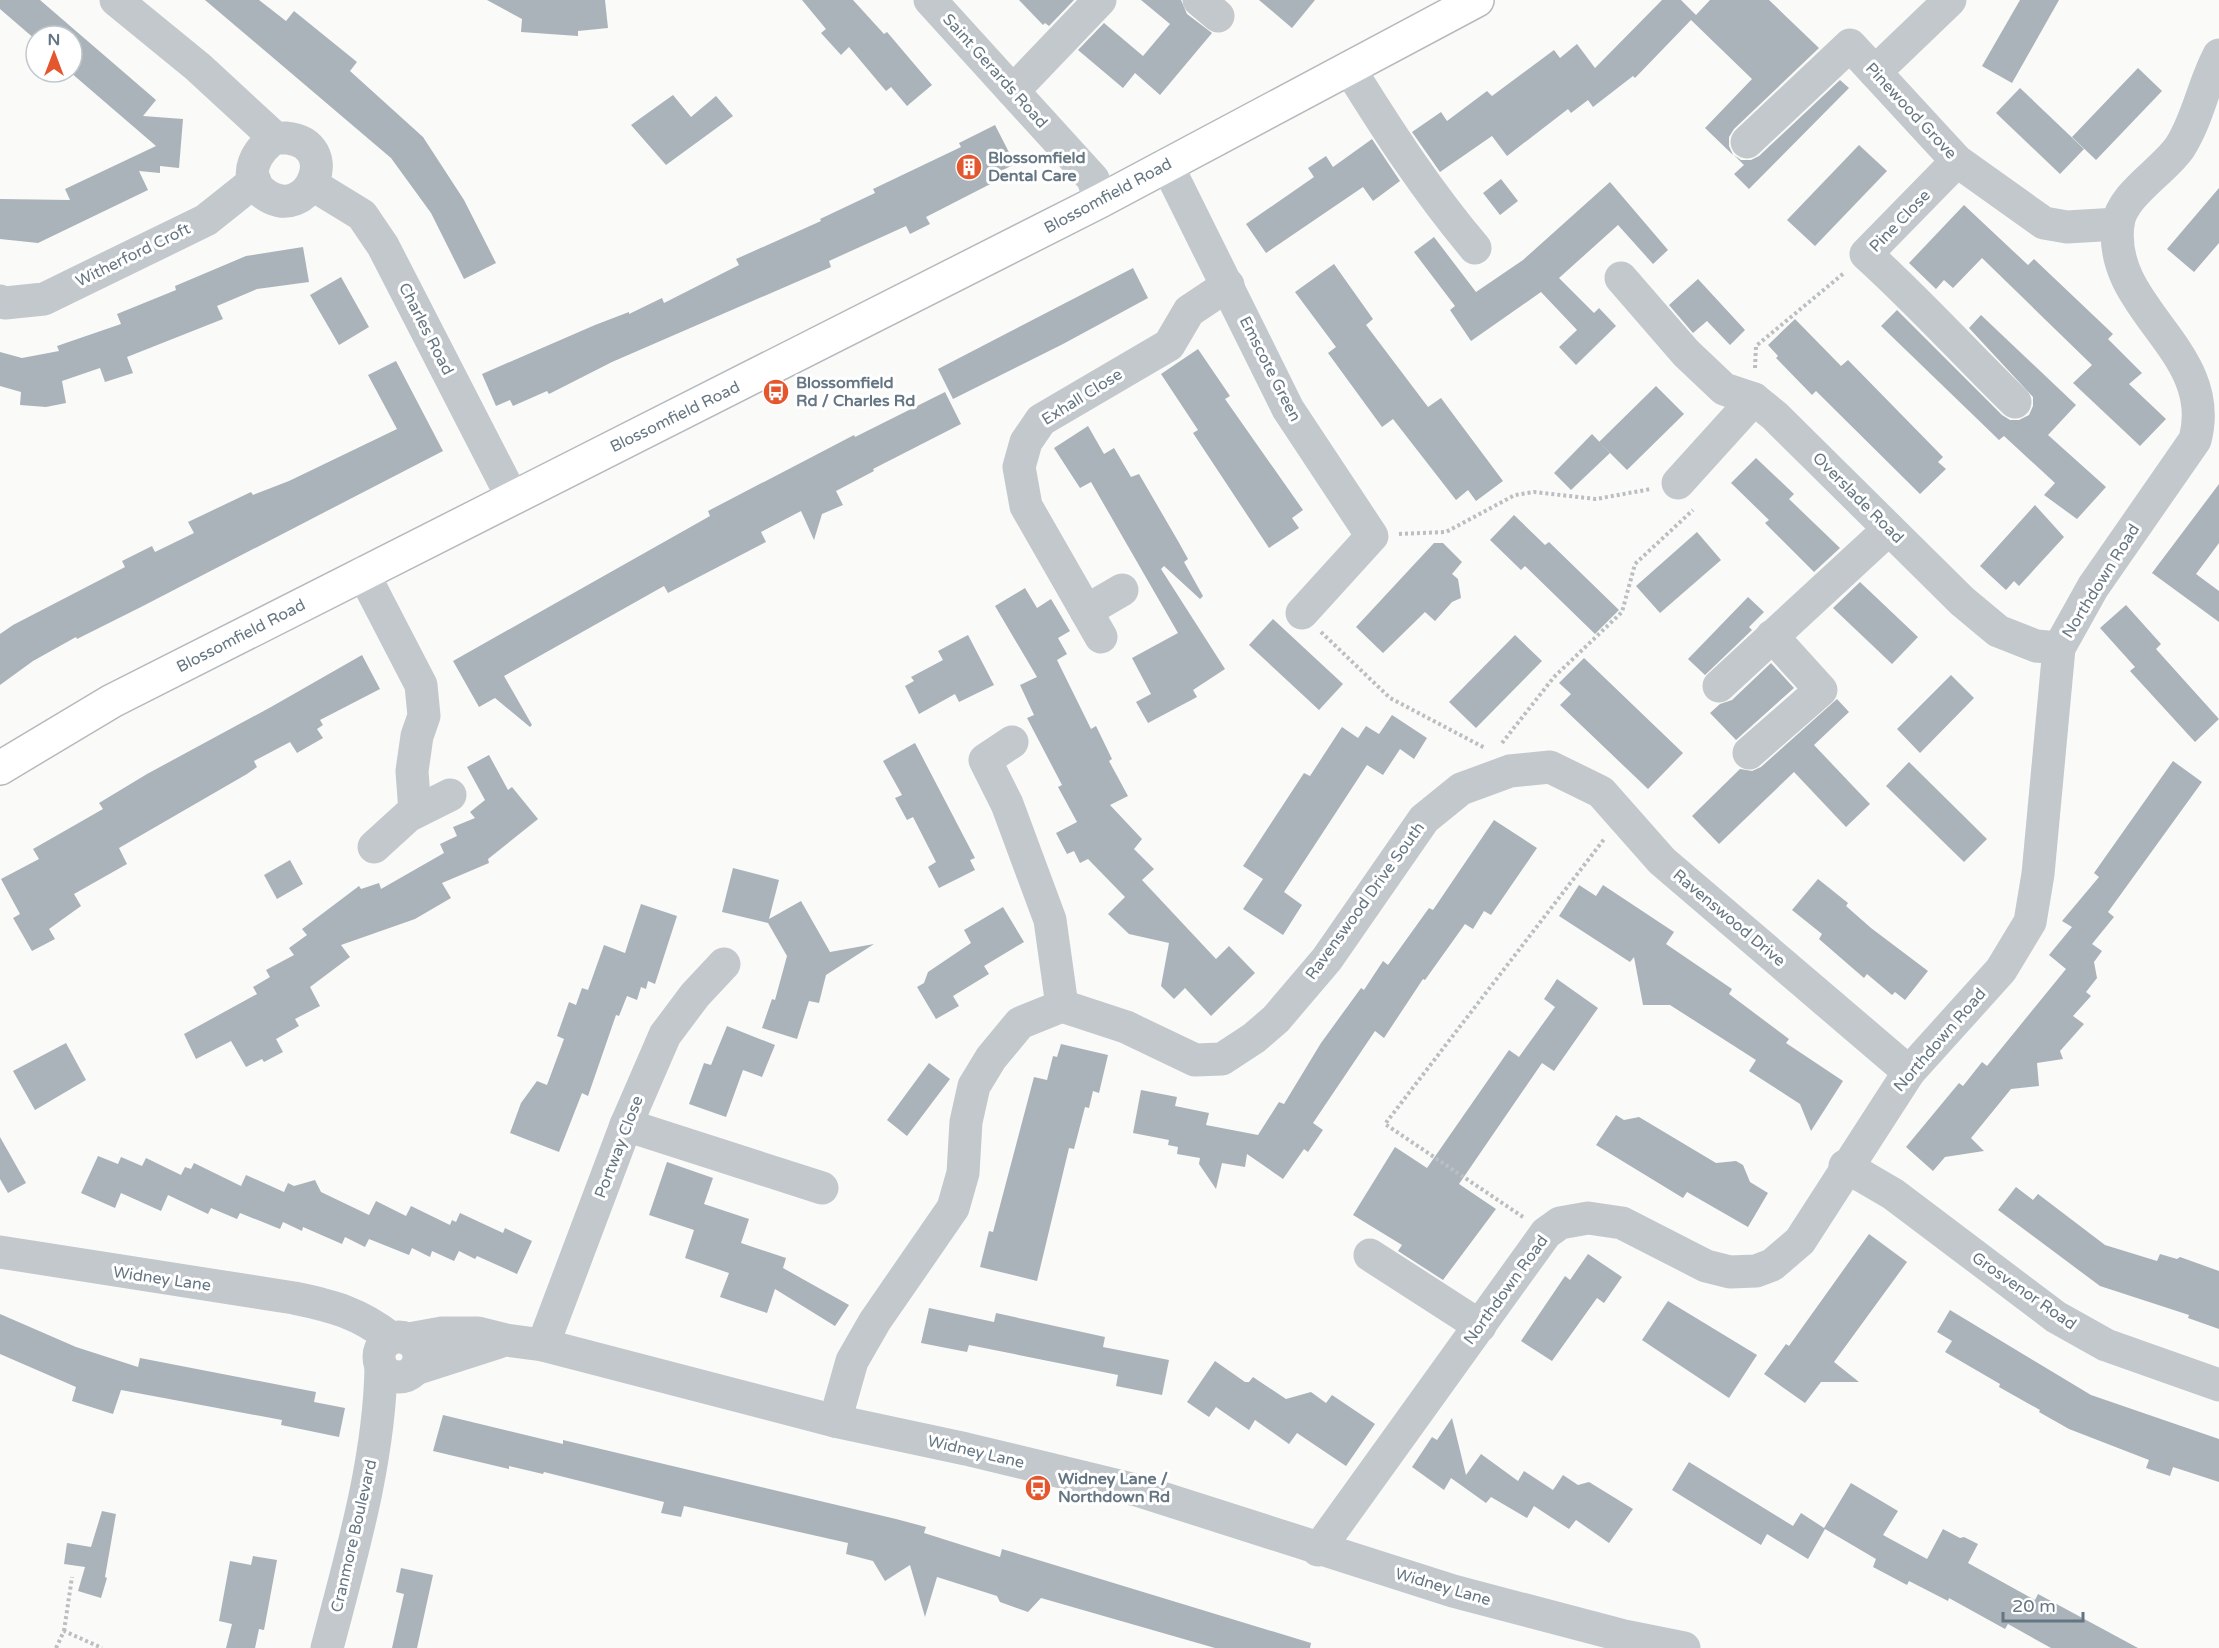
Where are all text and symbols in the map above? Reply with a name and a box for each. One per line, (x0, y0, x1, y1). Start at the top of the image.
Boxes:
street label: Saint Gerards Road (938, 10, 1052, 132)
north arrow (24, 24, 84, 84)
text: N (48, 30, 60, 50)
street label: Pinewood Grove (1861, 59, 1961, 163)
place label: Blossomfield Dental Care (988, 148, 1086, 186)
building icon: Blossomfield Dental Care (954, 152, 984, 182)
street label: Blossomfield Road (1041, 154, 1175, 238)
street label: Pine Close (1865, 186, 1935, 256)
street label: Witherford Croft (72, 219, 194, 291)
street label: Charles Road (394, 279, 458, 379)
street label: Emscote Green (1235, 313, 1305, 425)
street label: Exhall Close (1038, 364, 1126, 430)
place label: Blossomfield Rd / Charles Rd (796, 373, 915, 411)
street label: Blossomfield Road (607, 377, 743, 457)
bus stop icon: Blossomfield Rd / Charles Rd (761, 377, 791, 407)
street label: Overslade Road (1808, 448, 1908, 548)
street label: Northdown Road (2058, 520, 2144, 642)
street label: Blossomfield Road (173, 595, 309, 677)
street label: Ravenswood Drive South (1301, 818, 1429, 984)
street label: Ravenswood Drive (1669, 865, 1789, 971)
street label: Northdown Road (1890, 984, 1990, 1096)
street label: Portway Close (590, 1093, 648, 1201)
street label: Northdown Road (1459, 1231, 1553, 1349)
street label: Grosvenor Road (1968, 1248, 2080, 1334)
street label: Widney Lane (112, 1262, 212, 1296)
street label: Widney Lane (926, 1431, 1026, 1473)
street label: Cranmore Boulevard (327, 1458, 381, 1614)
place label: Widney Lane / Northdown Rd (1058, 1469, 1170, 1507)
bus stop icon: Widney Lane / Northdown Rd (1023, 1473, 1053, 1503)
street label: Widney Lane (1393, 1564, 1493, 1610)
scale bar (2003, 1585, 2082, 1623)
text: 20 m (2012, 1595, 2056, 1617)

